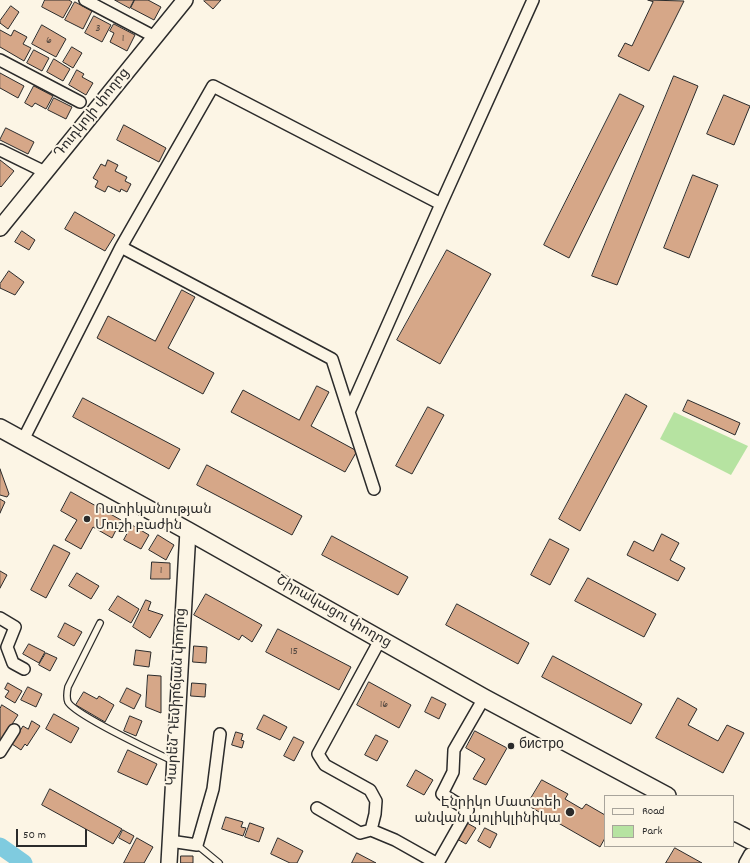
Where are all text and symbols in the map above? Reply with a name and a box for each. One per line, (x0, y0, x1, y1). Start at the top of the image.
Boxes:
house number: 3 (95, 22, 101, 36)
house number: 1 (122, 32, 124, 46)
house number: 6 (46, 34, 52, 48)
street label: Դուդկոյի փողոց (52, 66, 134, 162)
place label: Ոստիկանության Մուշի բաժին (95, 503, 212, 536)
marker: Ոստիկանության Մուշի բաժին (82, 514, 92, 524)
house number: 1 (160, 564, 162, 578)
street label: Շիրակացու փողոց (272, 573, 394, 653)
street label: Կարեն Դեմիրճյան փողոց (165, 608, 191, 786)
house number: 15 (290, 645, 298, 659)
house number: 16 (380, 698, 388, 712)
place label: бистро (519, 738, 564, 754)
marker: бистро (506, 741, 516, 751)
legend (604, 795, 734, 847)
place label: Էնրիկո Մատտեի անվան պոլիկլինիկա (414, 796, 561, 828)
text: Road (642, 803, 664, 820)
marker: Էնրիկո Մատտեի անվան պոլիկլինիկա (564, 806, 576, 818)
scale bar (18, 821, 89, 847)
text: Park (642, 823, 662, 840)
text: 50 m (23, 827, 46, 844)

